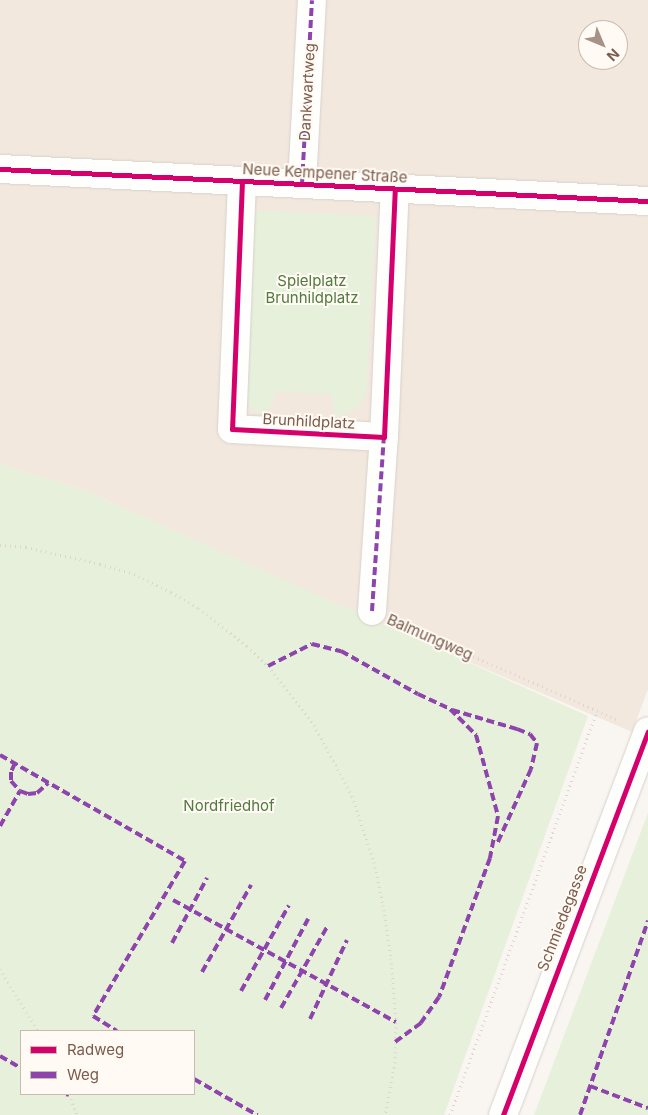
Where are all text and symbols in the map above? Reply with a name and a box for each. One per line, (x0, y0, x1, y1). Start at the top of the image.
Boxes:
north arrow (578, 20, 628, 70)
street label: Dankwartweg (295, 43, 319, 141)
text: N (603, 45, 623, 65)
street label: Neue Kempener Straße (242, 160, 408, 186)
park label: Spielplatz Brunhildplatz (266, 271, 358, 306)
street label: Brunhildplatz (262, 410, 356, 432)
street label: Balmungweg (384, 610, 476, 664)
park label: Nordfriedhof (183, 797, 275, 815)
street label: Schmiedegasse (533, 862, 591, 974)
legend (20, 1030, 195, 1095)
text: Radweg (67, 1040, 124, 1059)
text: Weg (67, 1065, 99, 1084)

